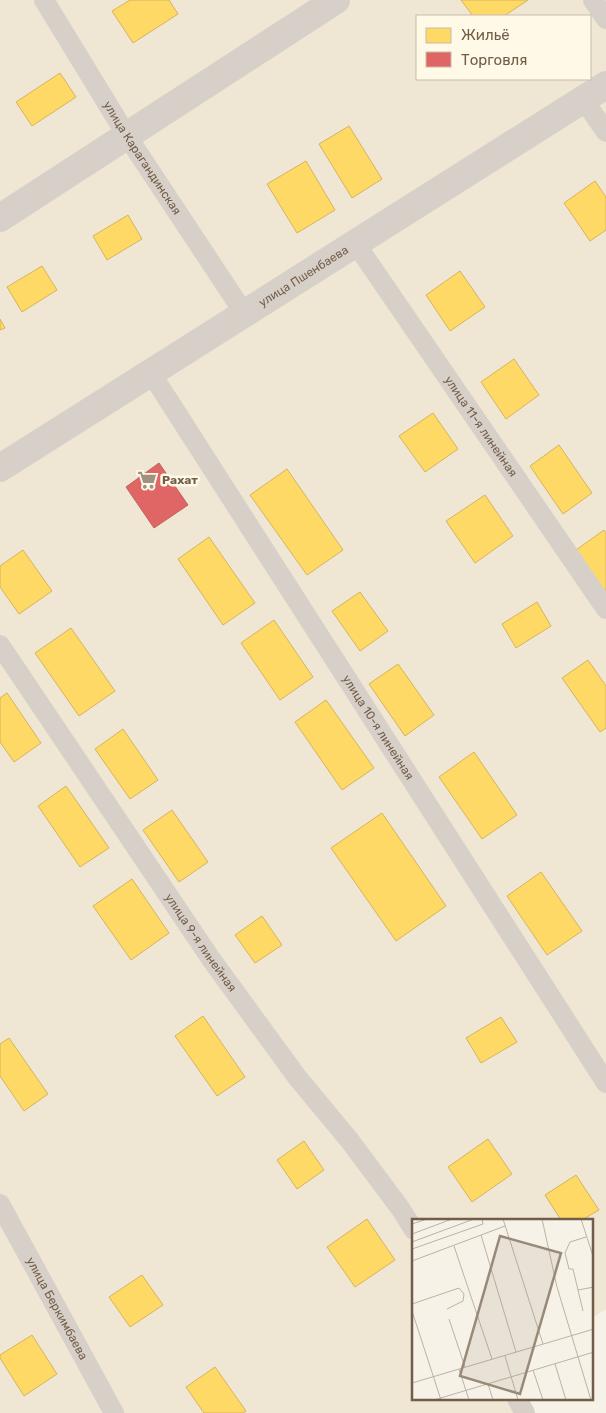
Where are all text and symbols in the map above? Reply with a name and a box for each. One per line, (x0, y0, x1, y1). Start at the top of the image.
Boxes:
legend (416, 15, 591, 80)
text: Жильё (461, 26, 510, 44)
text: Торговля (461, 51, 527, 69)
street label: улица Карагандинская (100, 98, 184, 217)
street label: улица Пшенбаева (256, 243, 351, 310)
street label: улица 11-я линейная (441, 373, 520, 479)
supermarket icon: Рахат (136, 469, 158, 491)
place label: Рахат (162, 473, 198, 487)
street label: улица 10-я линейная (339, 672, 417, 782)
street label: улица 9-я линейная (162, 891, 239, 994)
inset map (412, 1219, 594, 1400)
street label: улица Беркимбаева (23, 1255, 91, 1362)

